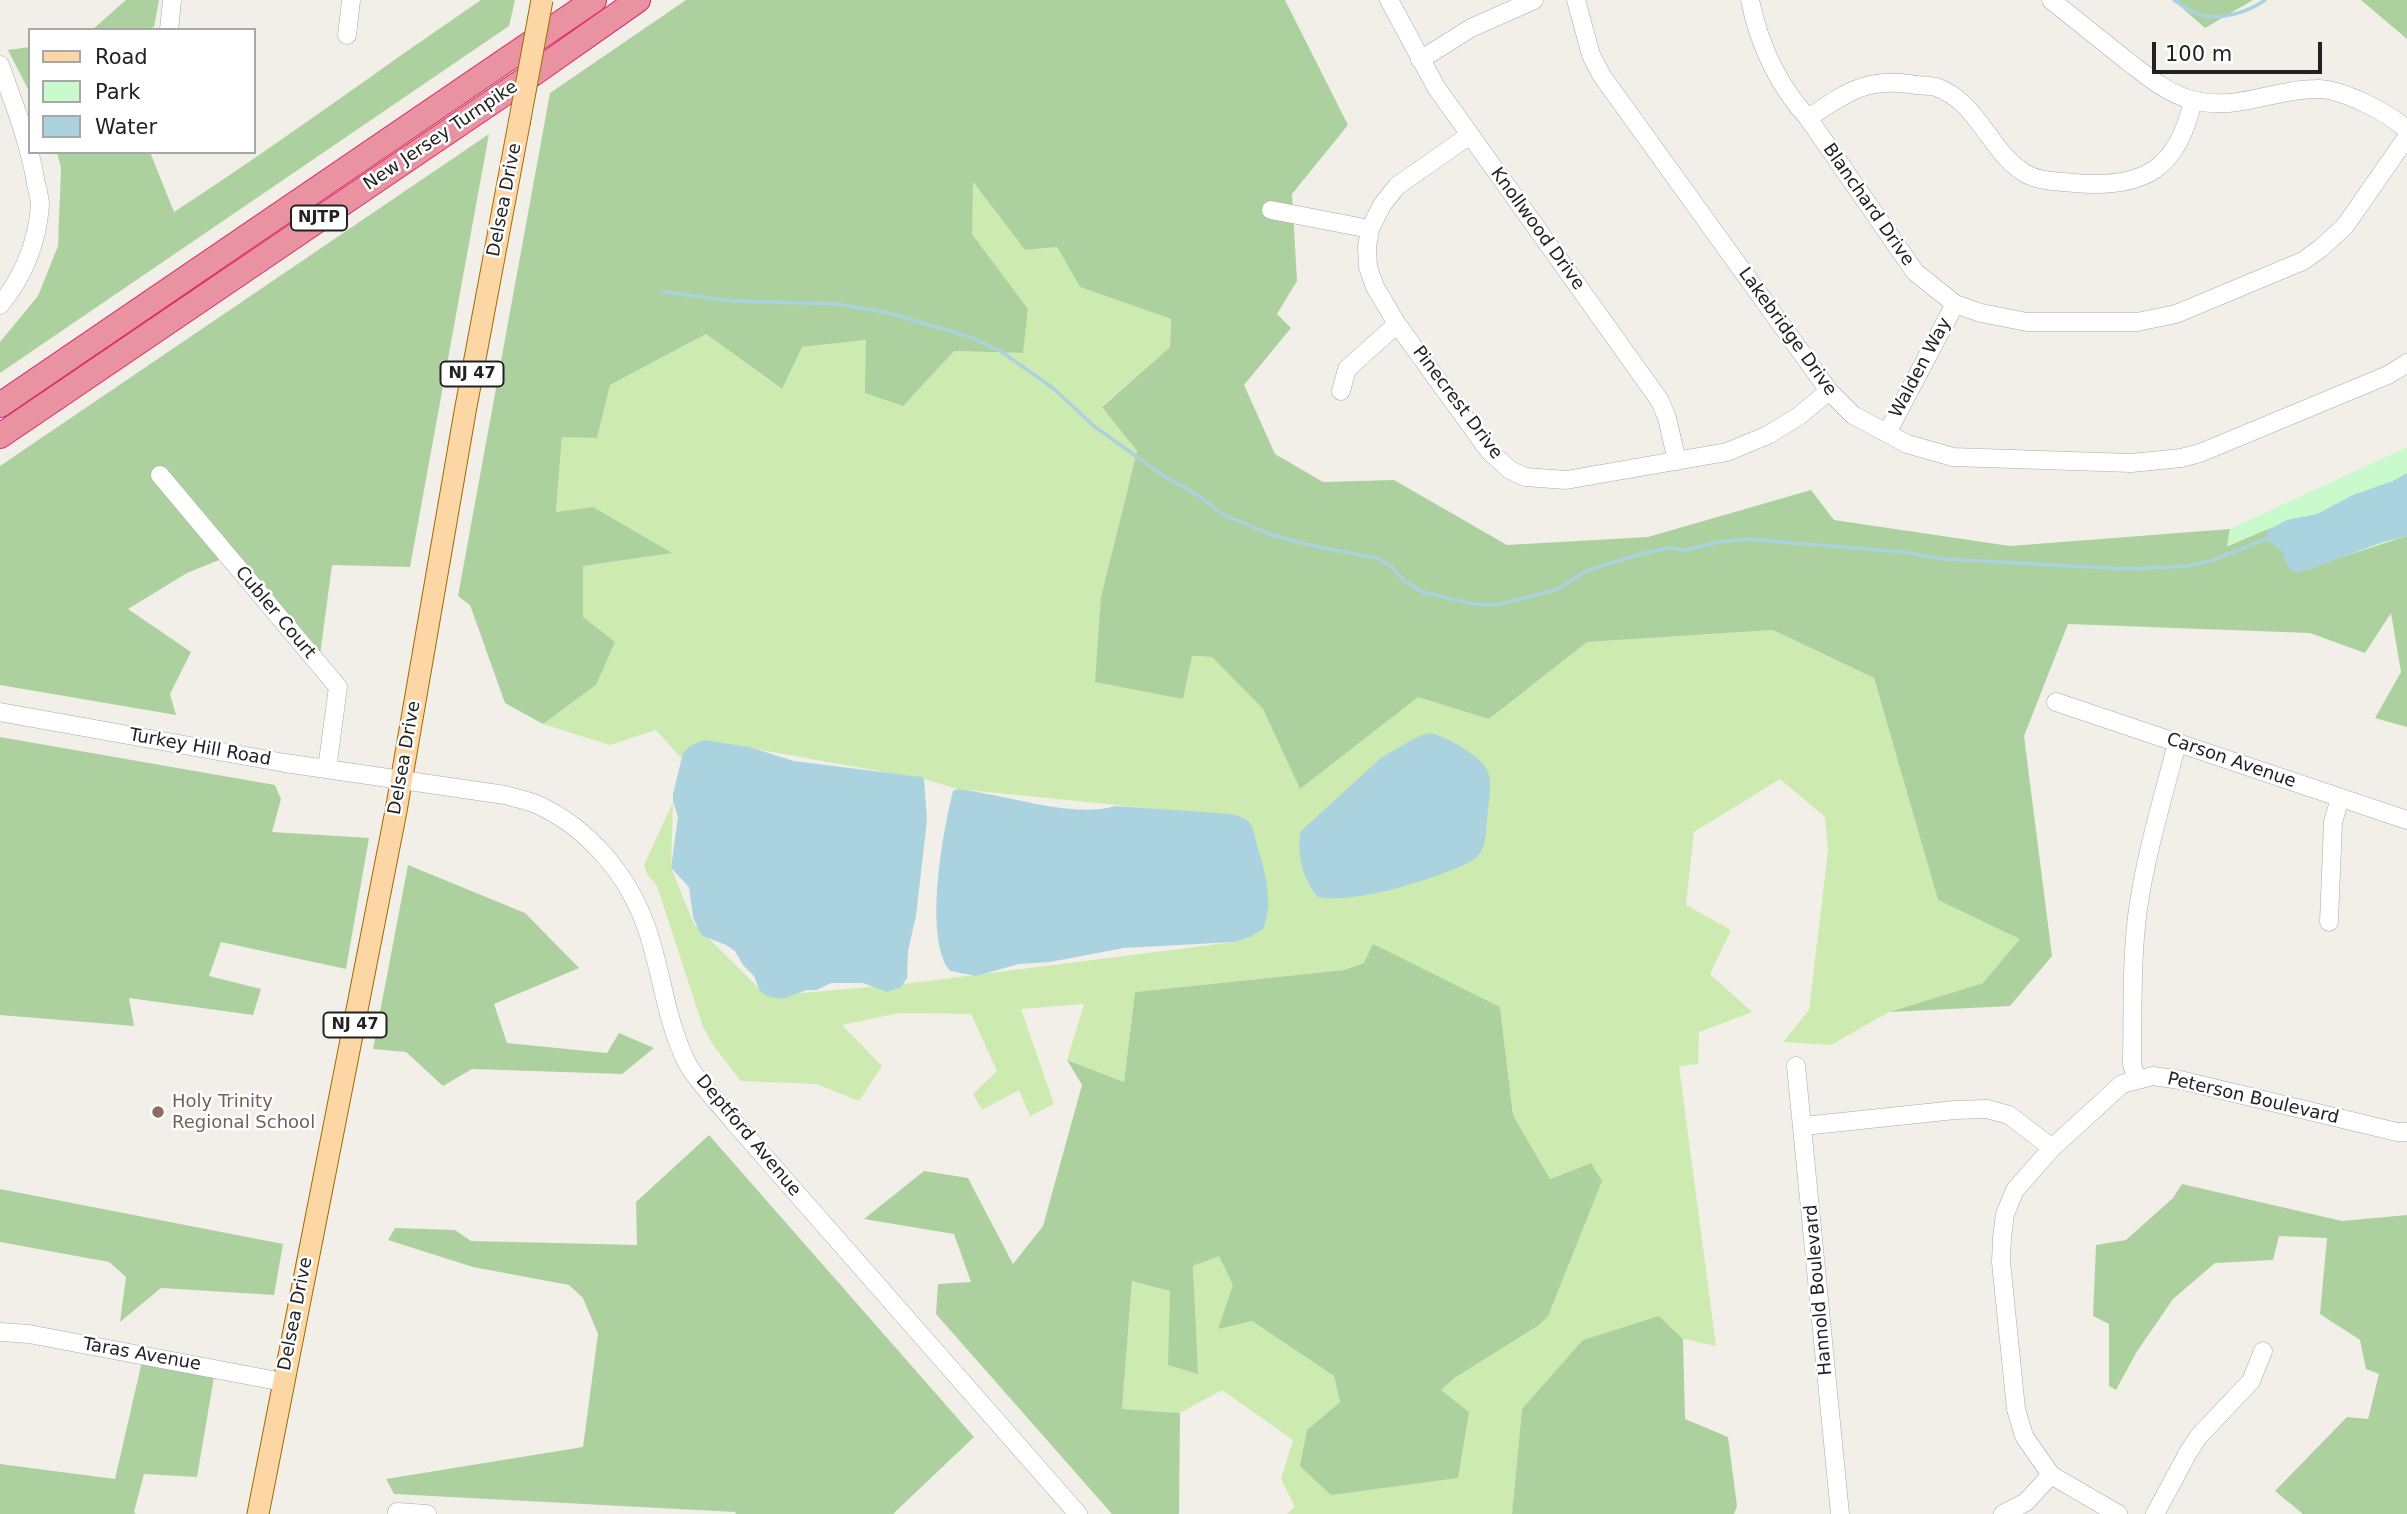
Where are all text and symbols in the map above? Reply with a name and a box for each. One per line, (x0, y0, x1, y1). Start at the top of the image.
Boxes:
legend (28, 28, 256, 154)
scale bar (2155, 28, 2325, 72)
text: 100 m (2165, 42, 2232, 66)
text: Road (95, 45, 148, 69)
street label: New Jersey Turnpike (360, 76, 522, 196)
text: Park (95, 80, 140, 104)
text: Water (95, 115, 157, 139)
street label: Blanchard Drive (1818, 140, 1918, 270)
street label: Delsea Drive (483, 141, 527, 259)
street label: Knollwood Drive (1485, 164, 1589, 294)
road number: NJTP (291, 206, 347, 230)
street label: Lakebridge Drive (1733, 264, 1841, 400)
street label: Walden Way (1885, 314, 1957, 422)
street label: Pinecrest Drive (1407, 342, 1507, 464)
road number: NJ 47 (440, 362, 504, 386)
street label: Cubler Court (230, 562, 320, 664)
street label: Delsea Drive (384, 699, 426, 817)
street label: Turkey Hill Road (127, 725, 273, 771)
street label: Carson Avenue (2163, 729, 2299, 793)
road number: NJ 47 (324, 1012, 386, 1037)
street label: Peterson Boulevard (2165, 1069, 2341, 1129)
street label: Deptford Avenue (691, 1071, 805, 1201)
place label: Holy Trinity Regional School (172, 1091, 315, 1134)
marker: Holy Trinity Regional School (150, 1104, 166, 1120)
street label: Hannold Boulevard (1801, 1204, 1837, 1376)
street label: Delsea Drive (274, 1255, 318, 1373)
street label: Taras Avenue (81, 1334, 203, 1376)

